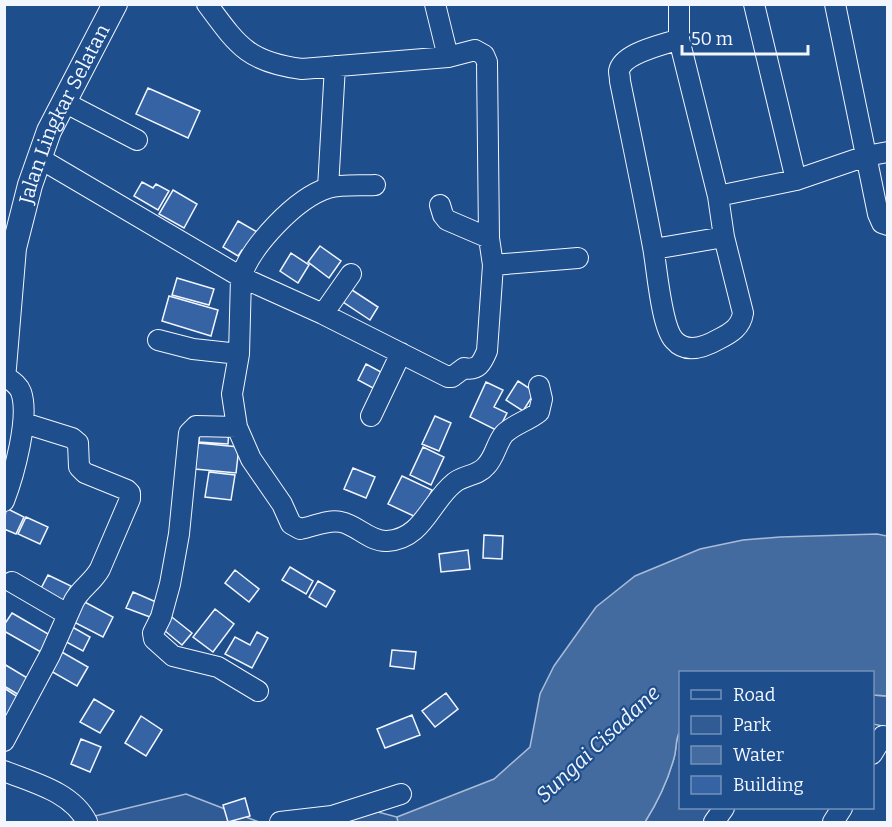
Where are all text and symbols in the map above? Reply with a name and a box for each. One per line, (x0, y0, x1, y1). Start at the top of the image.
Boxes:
scale bar (682, 18, 808, 56)
street label: Jalan Lingkar Selatan (13, 20, 115, 207)
text: 50 m (691, 28, 733, 50)
legend (679, 671, 874, 809)
water label: Sungai Cisadane (531, 680, 666, 808)
text: Road (733, 684, 776, 706)
text: Park (733, 714, 772, 736)
text: Water (733, 744, 784, 766)
text: Building (733, 774, 804, 796)

